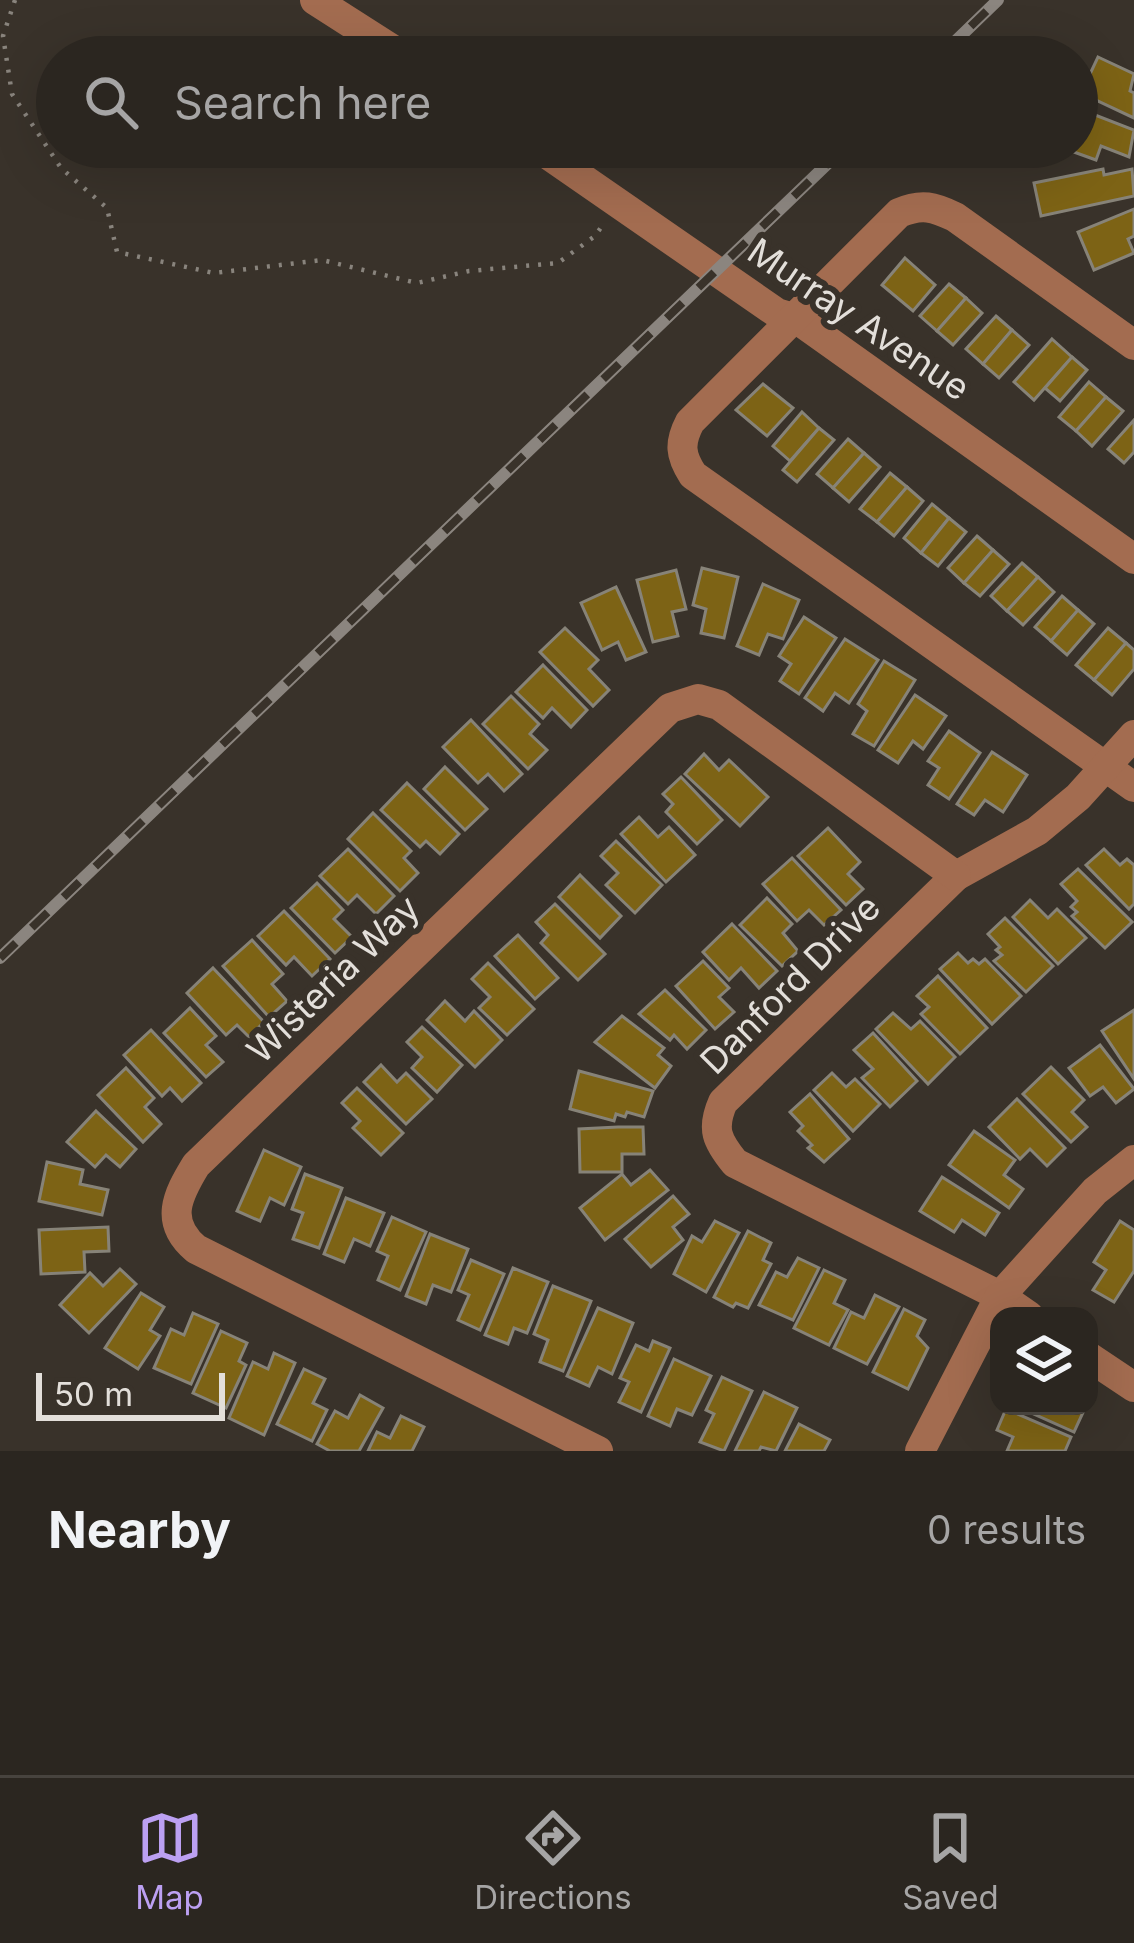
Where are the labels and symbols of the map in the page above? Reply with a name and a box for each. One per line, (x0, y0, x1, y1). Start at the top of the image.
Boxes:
street label: Murray Avenue (740, 229, 978, 409)
street label: Danford Drive (691, 885, 889, 1083)
street label: Wisteria Way (238, 886, 428, 1072)
scale bar (36, 1367, 225, 1420)

